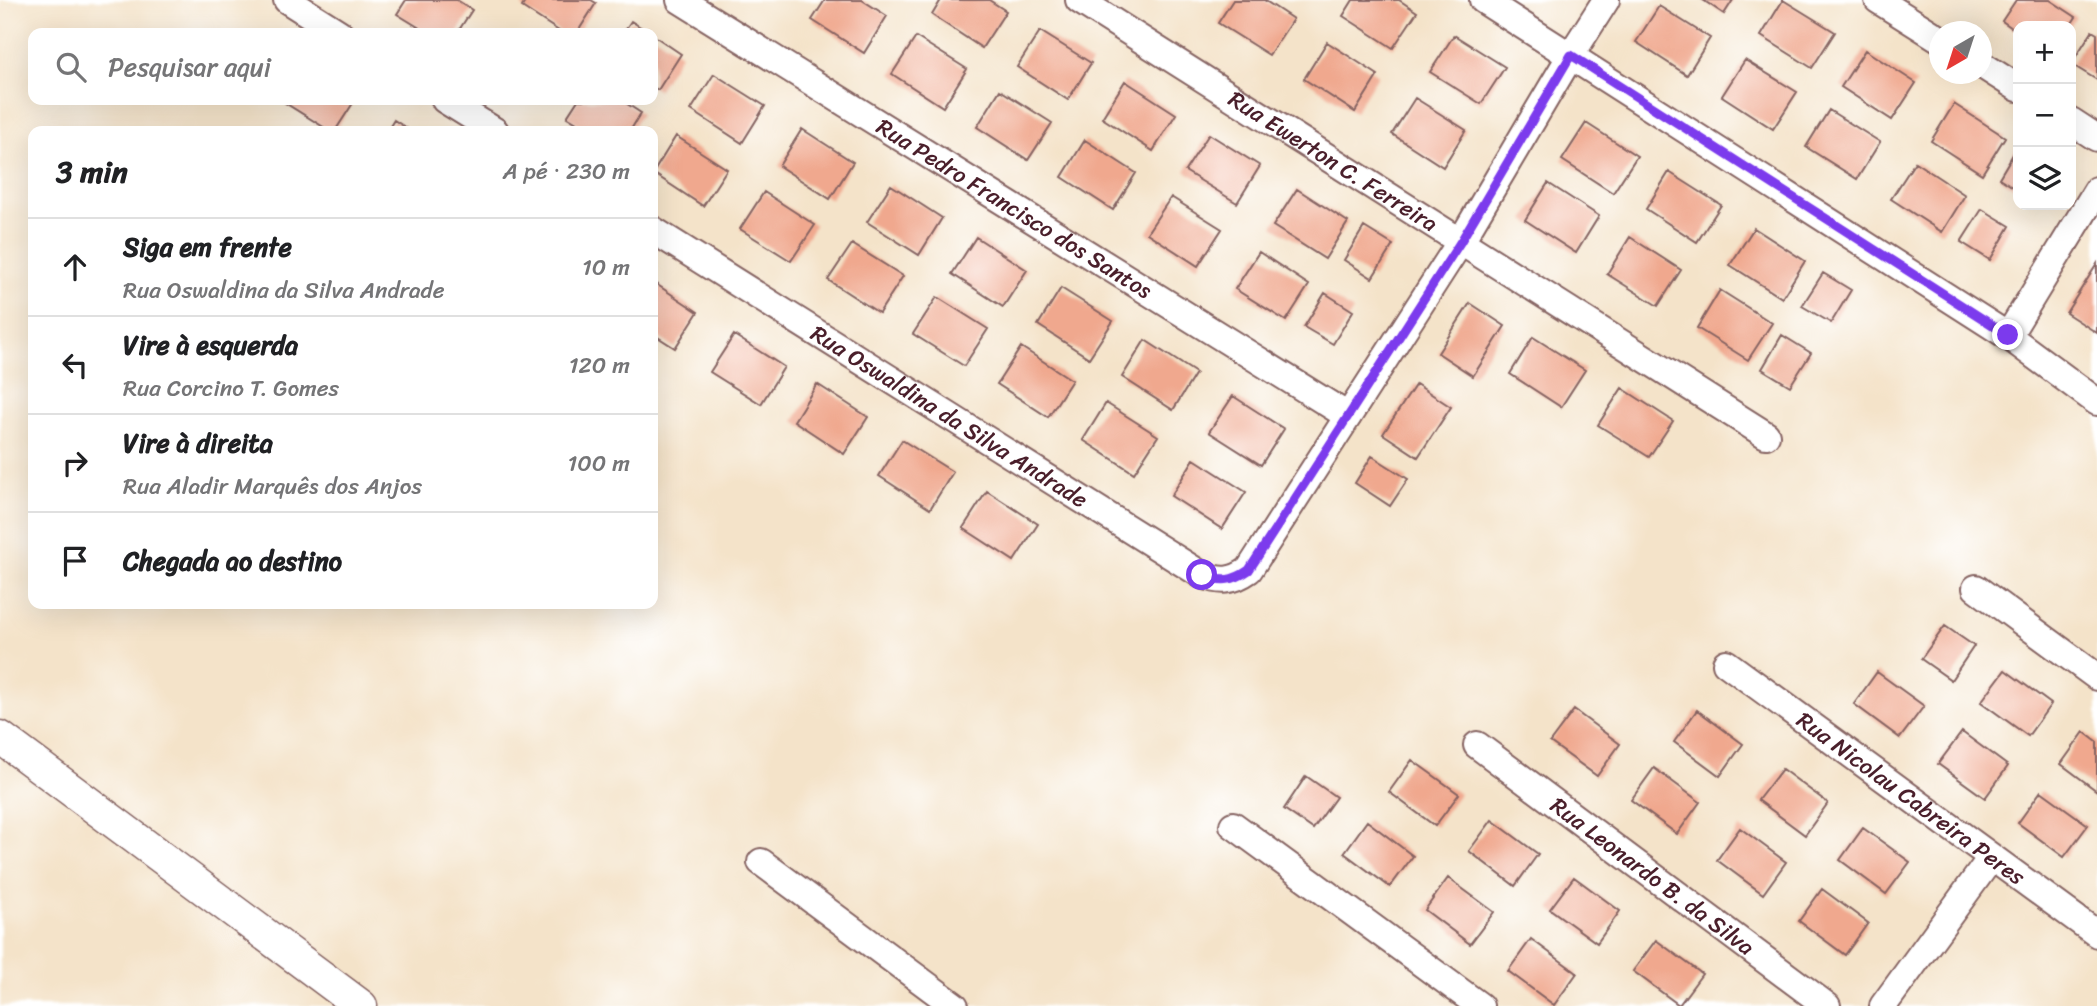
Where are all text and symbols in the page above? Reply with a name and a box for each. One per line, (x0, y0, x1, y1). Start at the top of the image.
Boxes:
north arrow (1929, 21, 1992, 84)
map controls (2013, 21, 2076, 210)
button: + (2013, 21, 2076, 84)
search box (28, 28, 658, 105)
text: Pesquisar aqui (108, 44, 271, 90)
icon: search (52, 48, 90, 86)
street label: Rua Ewerton C. Ferreira (1220, 79, 1446, 244)
button: − (2013, 84, 2076, 147)
street label: Rua Pedro Francisco dos Santos (868, 107, 1161, 311)
text: 3 min (56, 145, 128, 199)
button: layers (2013, 147, 2076, 210)
text: A pé · 230 m (503, 151, 630, 192)
text: Siga em frente (123, 224, 292, 270)
text: 10 m (582, 247, 630, 288)
icon: ahead (56, 248, 94, 286)
text: Rua Oswaldina da Silva Andrade (123, 270, 445, 311)
street label: Rua Oswaldina da Silva Andrade (802, 314, 1096, 520)
route end (1992, 319, 2023, 350)
text: Vire à esquerda (123, 322, 298, 368)
text: 120 m (569, 345, 630, 386)
icon: left (56, 346, 94, 384)
text: Rua Corcino T. Gomes (123, 368, 339, 409)
text: Vire à direita (123, 420, 273, 466)
text: 100 m (567, 443, 630, 484)
icon: right (56, 444, 94, 482)
text: Rua Aladir Marquês dos Anjos (123, 466, 422, 507)
text: Chegada ao destino (123, 538, 342, 584)
icon: arrive (56, 542, 94, 580)
route start (1186, 559, 1217, 590)
street label: Rua Nicolau Cabreira Peres (1787, 701, 2034, 897)
street label: Rua Leonardo B. da Silva (1541, 786, 1764, 967)

